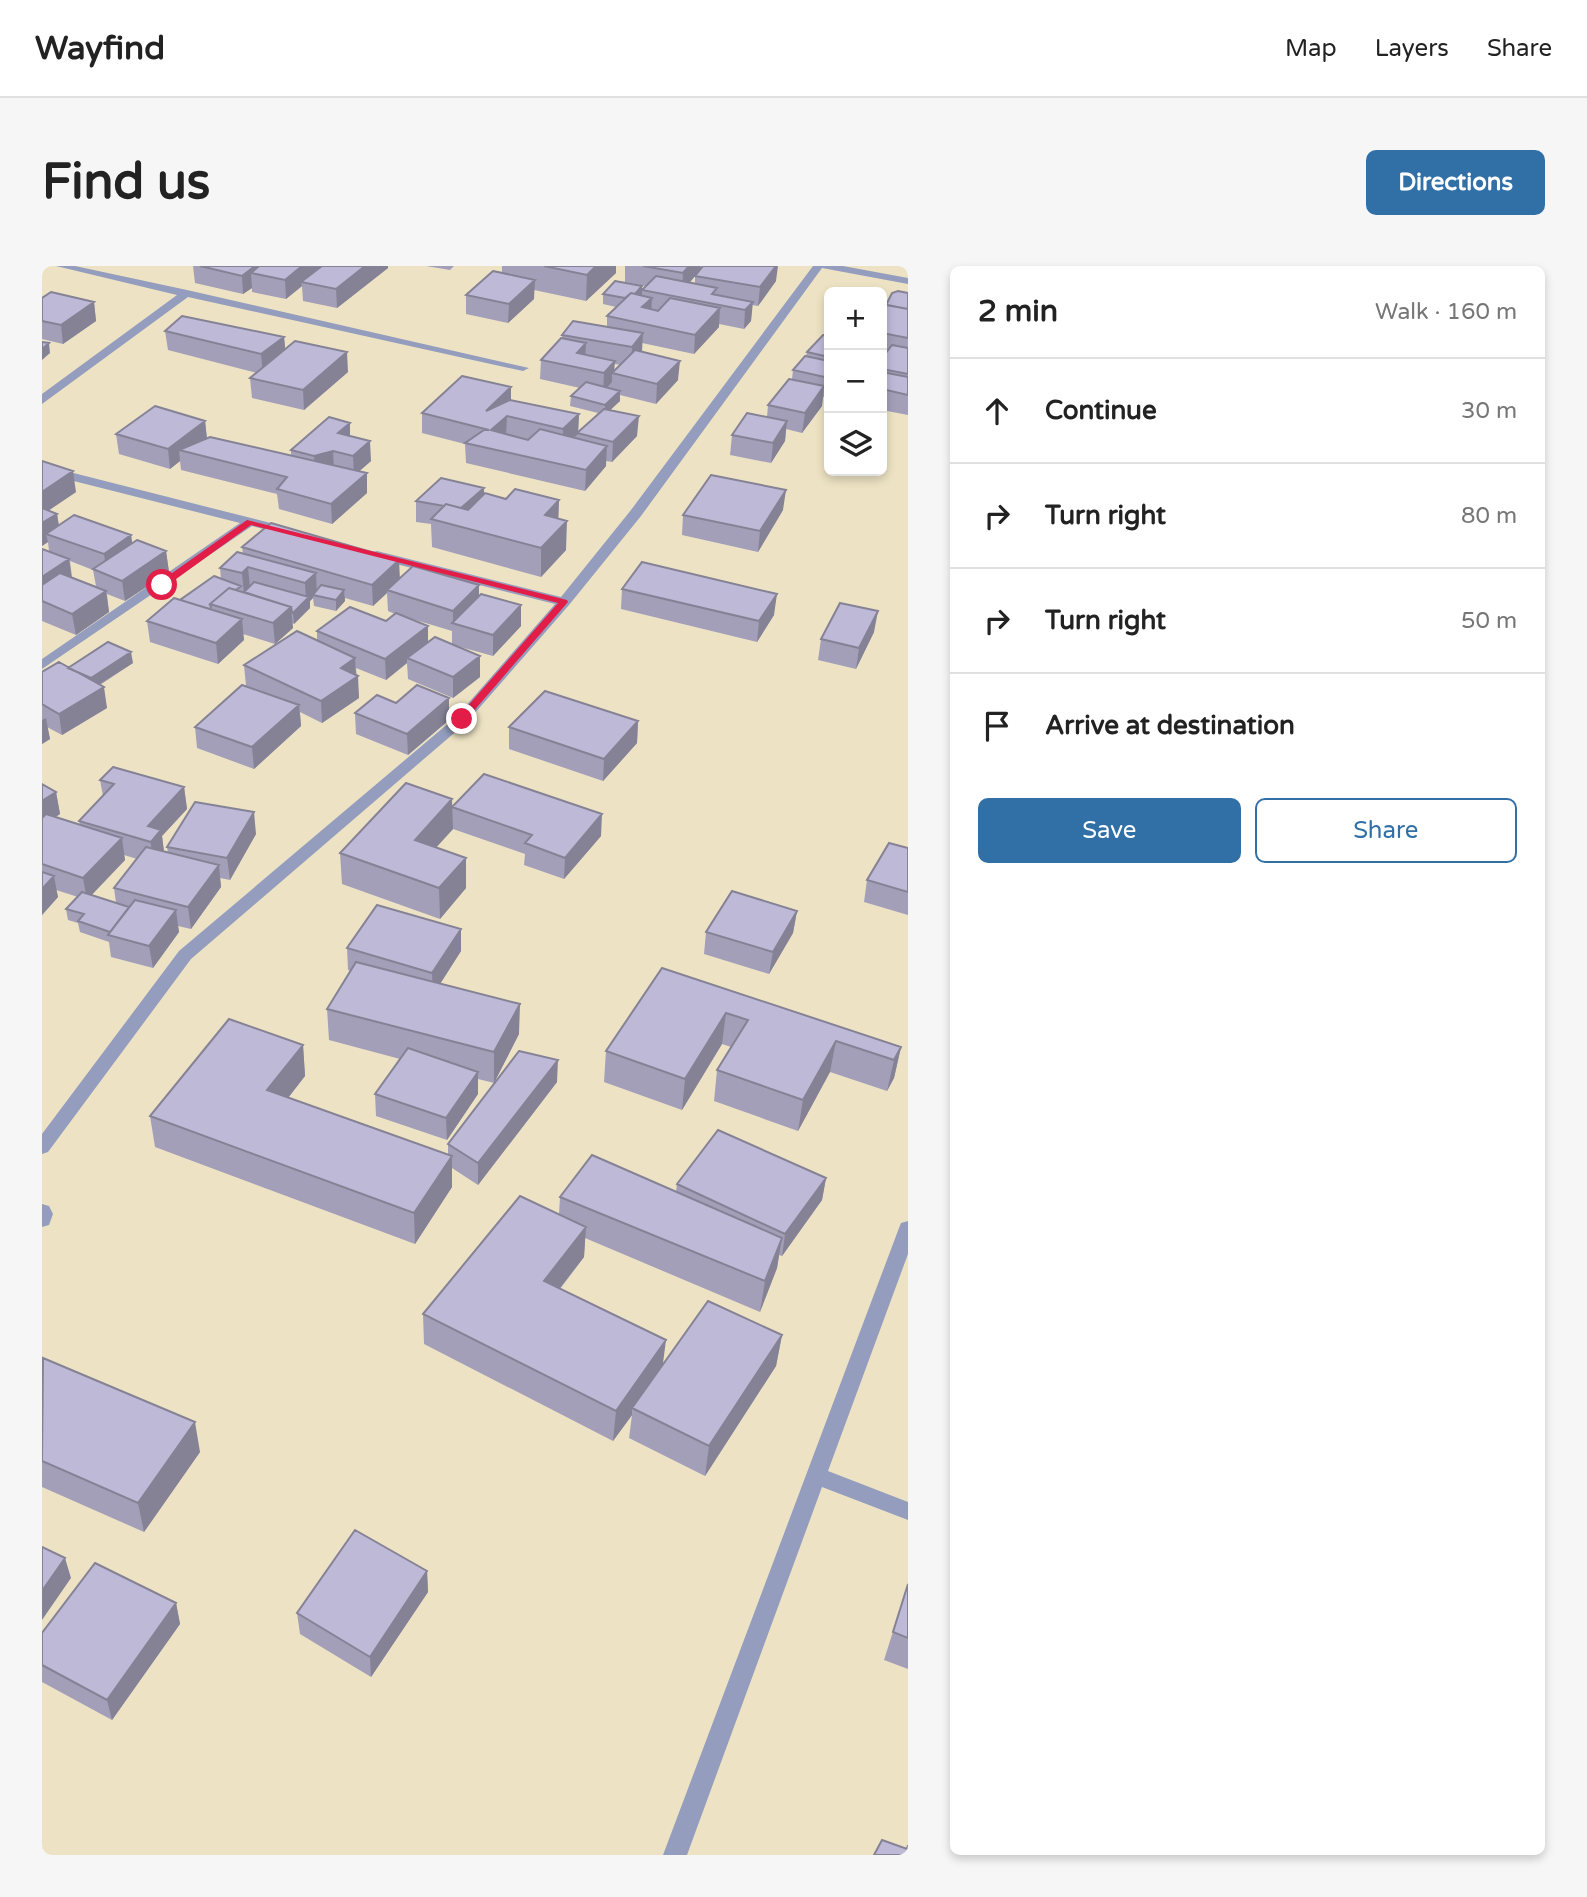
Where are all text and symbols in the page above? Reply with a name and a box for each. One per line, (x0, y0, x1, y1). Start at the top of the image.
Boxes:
text: Wayfind (35, 29, 165, 68)
text: Map (1285, 34, 1337, 63)
text: Layers (1375, 34, 1449, 63)
text: Share (1487, 34, 1552, 63)
button: Directions (1366, 150, 1545, 215)
text: Find us (42, 153, 210, 212)
map controls (824, 287, 887, 476)
button: + (824, 287, 887, 350)
text: 2 min (978, 293, 1058, 330)
text: Walk · 160 m (1375, 298, 1517, 326)
button: − (824, 350, 887, 413)
icon: ahead (978, 392, 1016, 430)
text: Continue (1045, 395, 1157, 426)
text: 30 m (1461, 397, 1517, 425)
button: layers (824, 413, 887, 476)
icon: right (978, 497, 1016, 535)
text: Turn right (1045, 500, 1166, 531)
text: 80 m (1461, 502, 1517, 530)
route start (146, 569, 177, 600)
icon: right (978, 602, 1016, 640)
text: Turn right (1045, 605, 1166, 636)
text: 50 m (1461, 607, 1517, 635)
route end (446, 703, 477, 734)
icon: arrive (978, 707, 1016, 745)
text: Arrive at destination (1045, 710, 1295, 741)
button: Save (978, 798, 1241, 863)
button: Share (1255, 798, 1517, 863)

